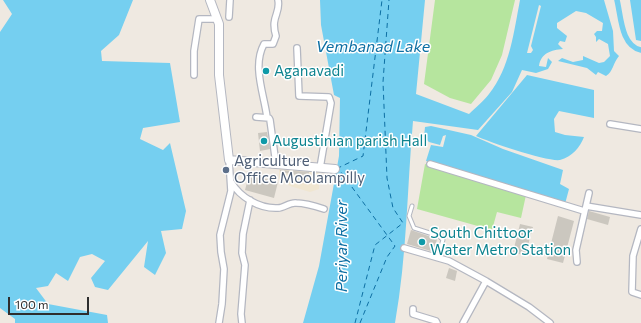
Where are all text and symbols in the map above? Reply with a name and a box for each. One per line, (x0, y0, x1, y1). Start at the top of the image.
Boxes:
water label: Vembanad Lake (316, 37, 430, 57)
place label: Aganavadi (274, 62, 344, 80)
marker: Aganavadi (261, 66, 271, 76)
place label: Augustinian parish Hall (272, 132, 427, 150)
marker: Augustinian parish Hall (259, 136, 269, 146)
place label: Agriculture Office Moolampilly (234, 152, 365, 187)
marker: Agriculture Office Moolampilly (221, 165, 231, 175)
water label: Periyar River (332, 200, 352, 292)
place label: South Chittoor Water Metro Station (430, 224, 571, 259)
marker: South Chittoor Water Metro Station (417, 237, 427, 247)
scale bar (10, 289, 91, 315)
text: 100 m (15, 297, 49, 311)

